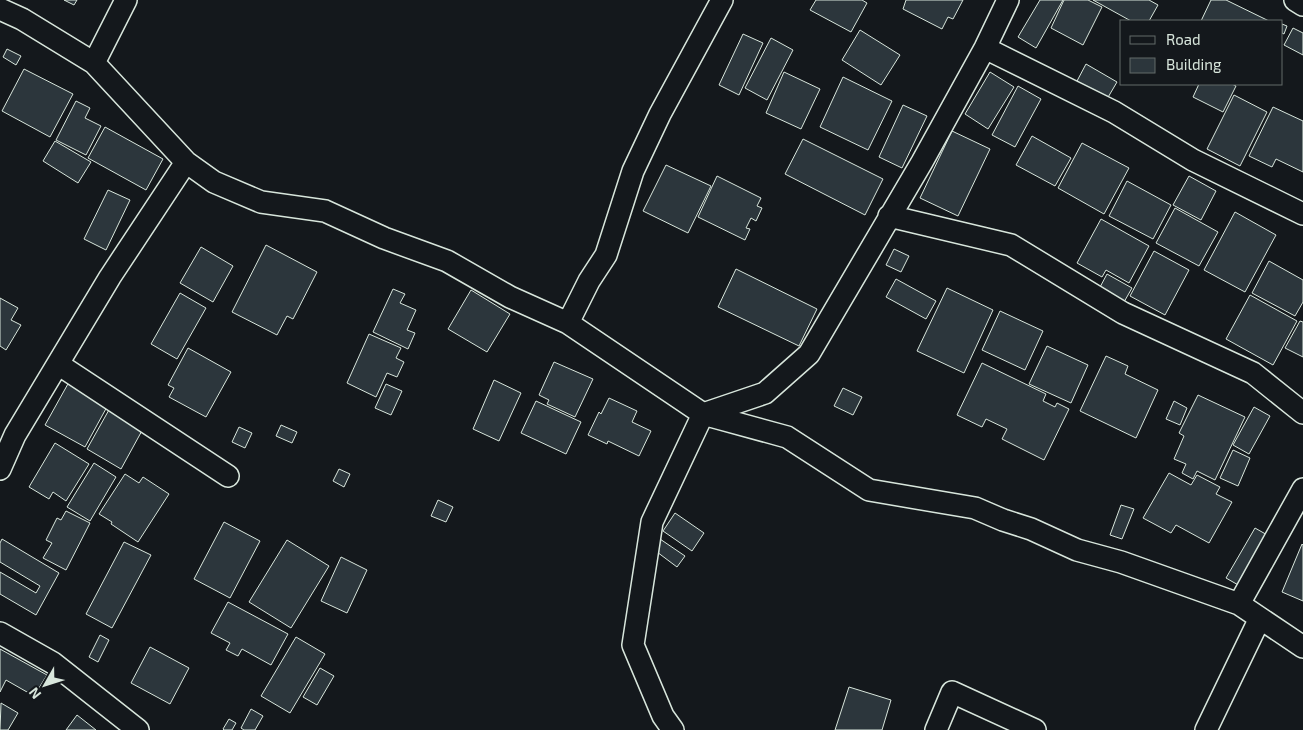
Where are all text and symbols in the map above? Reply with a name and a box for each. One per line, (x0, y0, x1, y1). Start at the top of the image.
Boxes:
legend (1120, 20, 1283, 85)
text: Road (1166, 30, 1201, 48)
text: Building (1166, 55, 1222, 73)
north arrow (20, 660, 70, 710)
text: N (25, 684, 44, 703)

